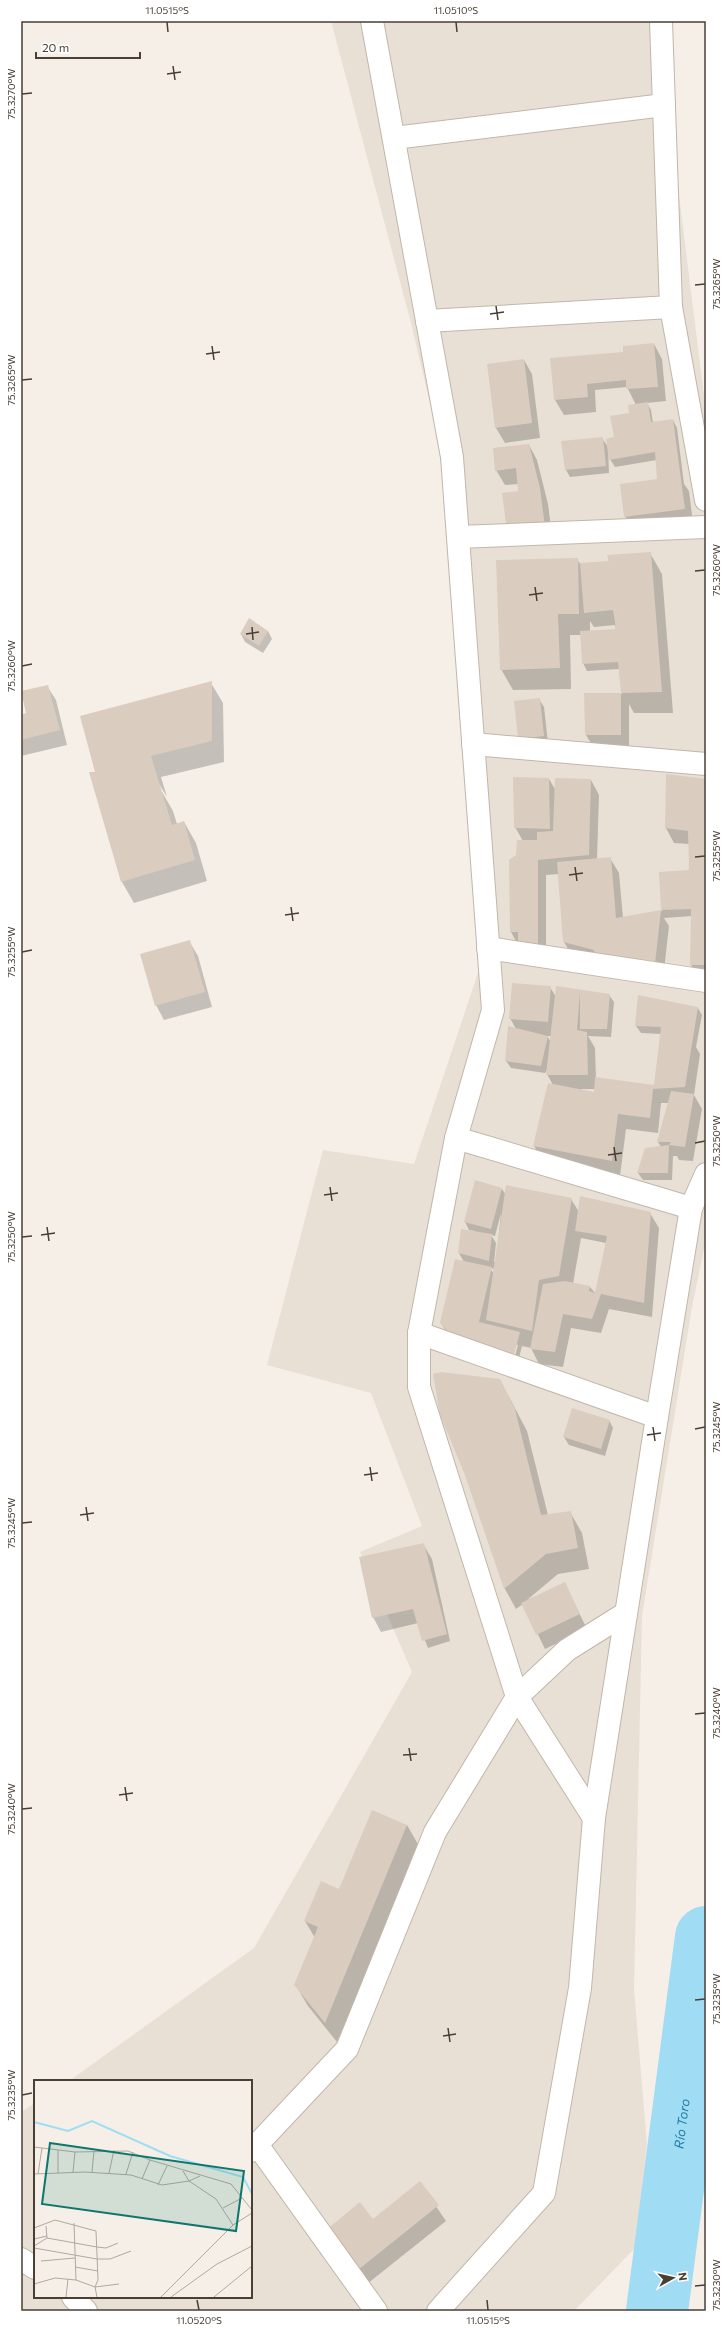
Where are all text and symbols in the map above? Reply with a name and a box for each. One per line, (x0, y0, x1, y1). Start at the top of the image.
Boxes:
text: 11.0515°S (145, 4, 189, 16)
text: 11.0510°S (434, 4, 478, 16)
scale bar (36, 34, 140, 60)
text: 20 m (42, 40, 69, 54)
text: 75.3270°W (5, 68, 17, 120)
text: 75.3265°W (710, 258, 722, 310)
text: 75.3265°W (5, 354, 17, 406)
text: 75.3260°W (710, 544, 722, 596)
text: 75.3260°W (5, 640, 17, 692)
text: 75.3255°W (710, 831, 722, 881)
text: 75.3255°W (5, 927, 17, 977)
text: 75.3250°W (710, 1115, 722, 1167)
text: 75.3250°W (5, 1211, 17, 1263)
text: 75.3245°W (710, 1402, 722, 1452)
text: 75.3245°W (5, 1498, 17, 1548)
text: 75.3240°W (710, 1687, 722, 1739)
text: 75.3240°W (5, 1783, 17, 1835)
text: 75.3235°W (710, 1974, 722, 2024)
text: 75.3235°W (5, 2070, 17, 2120)
inset map (34, 2080, 252, 2298)
water label: Río Toro (670, 2097, 693, 2150)
north arrow (653, 2258, 693, 2298)
text: 75.3230°W (710, 2259, 722, 2311)
text: N (676, 2272, 690, 2282)
text: 11.0520°S (176, 2314, 222, 2326)
text: 11.0515°S (466, 2314, 510, 2326)

